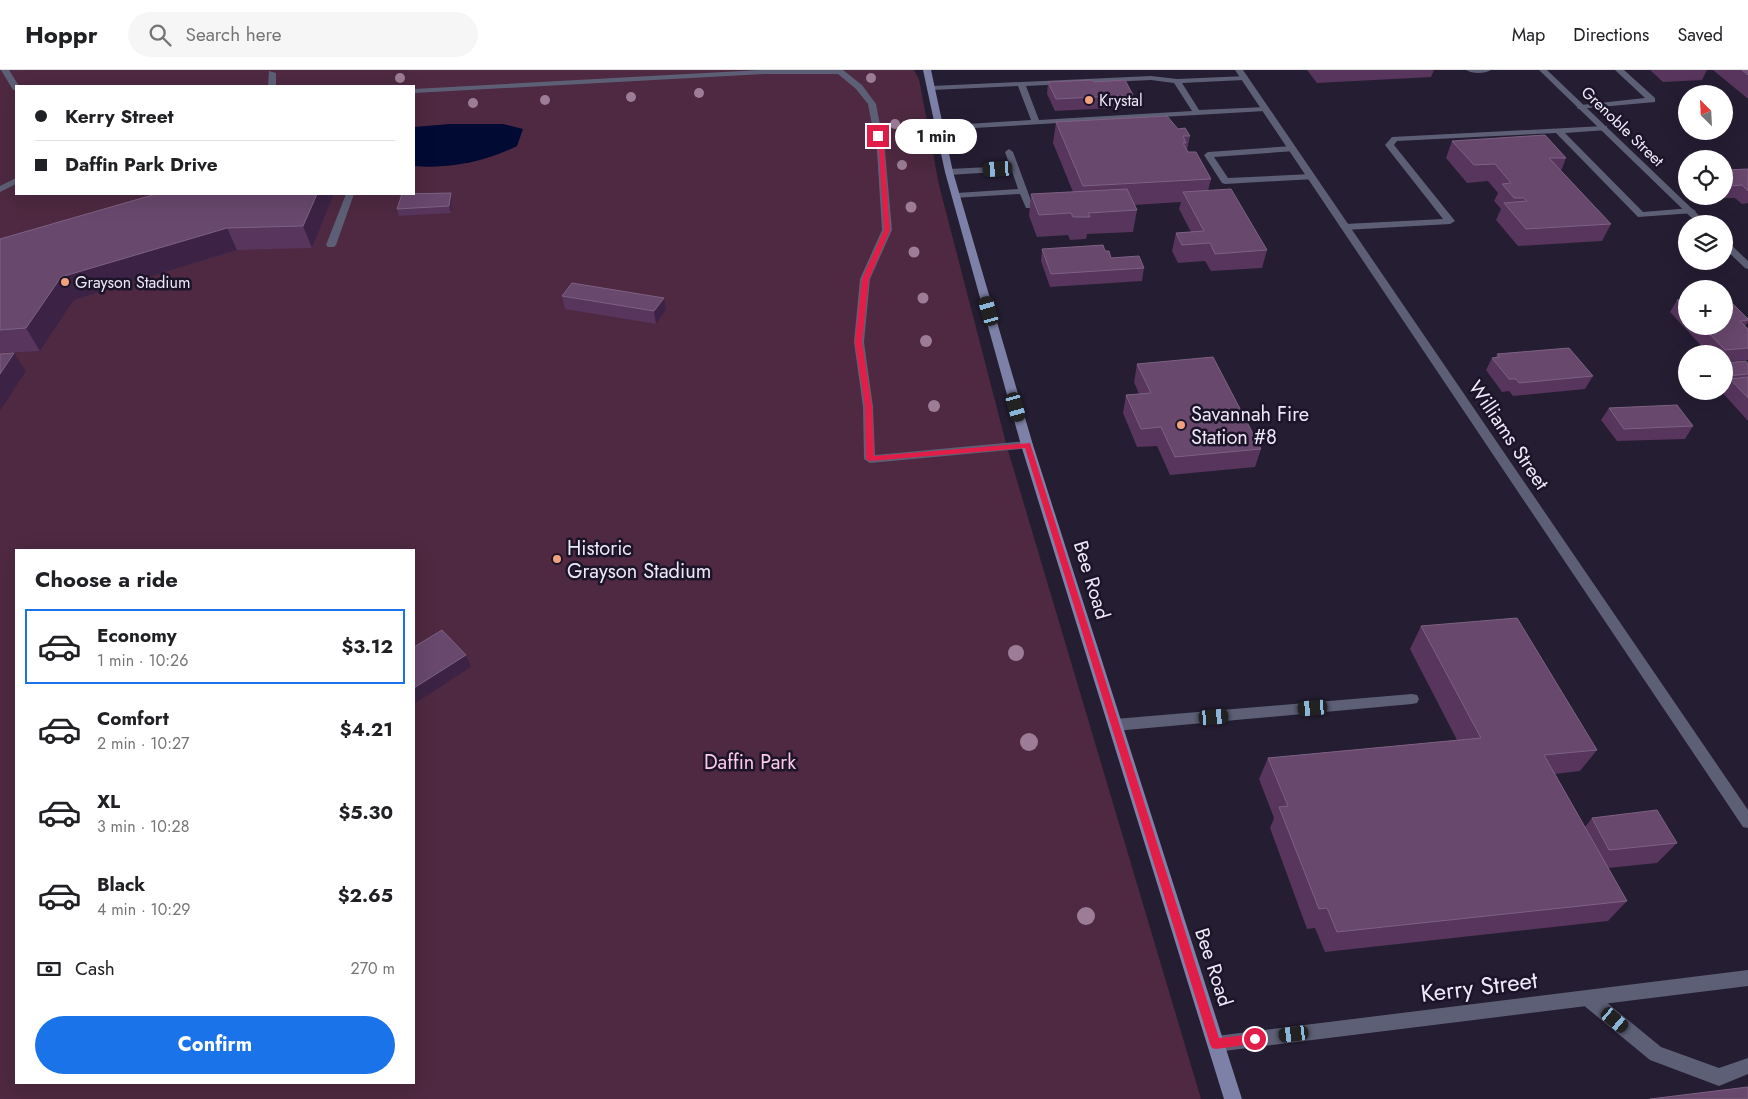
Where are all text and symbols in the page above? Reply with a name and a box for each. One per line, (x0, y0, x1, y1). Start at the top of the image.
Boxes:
search box (128, 12, 478, 57)
text: Hoppr (25, 17, 98, 52)
icon: search (146, 21, 174, 49)
text: Search here (186, 21, 282, 48)
text: Map (1512, 22, 1545, 48)
text: Directions (1573, 22, 1649, 48)
text: Saved (1677, 22, 1723, 48)
street label: Grenoble Street (1576, 81, 1669, 172)
north arrow (1678, 85, 1732, 140)
map controls (1678, 85, 1733, 400)
place label: Krystal (1099, 89, 1143, 112)
marker: Krystal (1083, 94, 1095, 106)
text: Kerry Street (65, 103, 174, 130)
callout: 1 min (896, 118, 978, 154)
route end (867, 125, 889, 147)
text: 1 min (916, 125, 956, 148)
button: locate (1678, 150, 1733, 205)
text: Daffin Park Drive (65, 151, 218, 178)
car (982, 161, 1013, 177)
button: layers (1678, 215, 1733, 270)
place label: Grayson Stadium (75, 271, 190, 294)
marker: Grayson Stadium (59, 276, 71, 288)
button: + (1678, 280, 1733, 335)
car (977, 295, 1000, 327)
button: − (1678, 345, 1733, 400)
street label: Williams Street (1461, 375, 1556, 496)
car (1004, 391, 1027, 423)
place label: Savannah Fire Station #8 (1191, 400, 1309, 452)
marker: Savannah Fire Station #8 (1175, 419, 1187, 431)
place label: Historic Grayson Stadium (567, 534, 711, 586)
street label: Bee Road (1066, 537, 1117, 623)
marker: Historic Grayson Stadium (551, 553, 563, 565)
text: Choose a ride (35, 563, 178, 595)
text: Economy (97, 622, 177, 649)
icon: car (37, 624, 82, 669)
text: $3.12 (341, 633, 393, 660)
text: 1 min · 10:26 (97, 649, 188, 672)
car (1297, 699, 1328, 717)
text: Comfort (97, 705, 169, 732)
icon: car (37, 707, 82, 752)
car (1198, 708, 1229, 726)
text: $4.21 (340, 716, 393, 743)
text: 2 min · 10:27 (97, 732, 189, 755)
park label: Daffin Park (704, 748, 796, 777)
text: XL (97, 788, 120, 815)
icon: car (37, 790, 82, 835)
text: $5.30 (338, 799, 393, 826)
text: 3 min · 10:28 (97, 815, 189, 838)
text: Black (97, 871, 145, 898)
icon: car (37, 873, 82, 918)
text: $2.65 (338, 882, 393, 909)
text: 4 min · 10:29 (97, 898, 191, 921)
street label: Bee Road (1187, 924, 1240, 1010)
icon: cash (35, 955, 63, 983)
text: Cash (75, 955, 115, 982)
text: 270 m (351, 957, 395, 980)
street label: Kerry Street (1419, 962, 1540, 1011)
car (1598, 1005, 1631, 1035)
button: Confirm (35, 1016, 395, 1074)
car (1278, 1025, 1309, 1043)
route start (1244, 1028, 1266, 1050)

